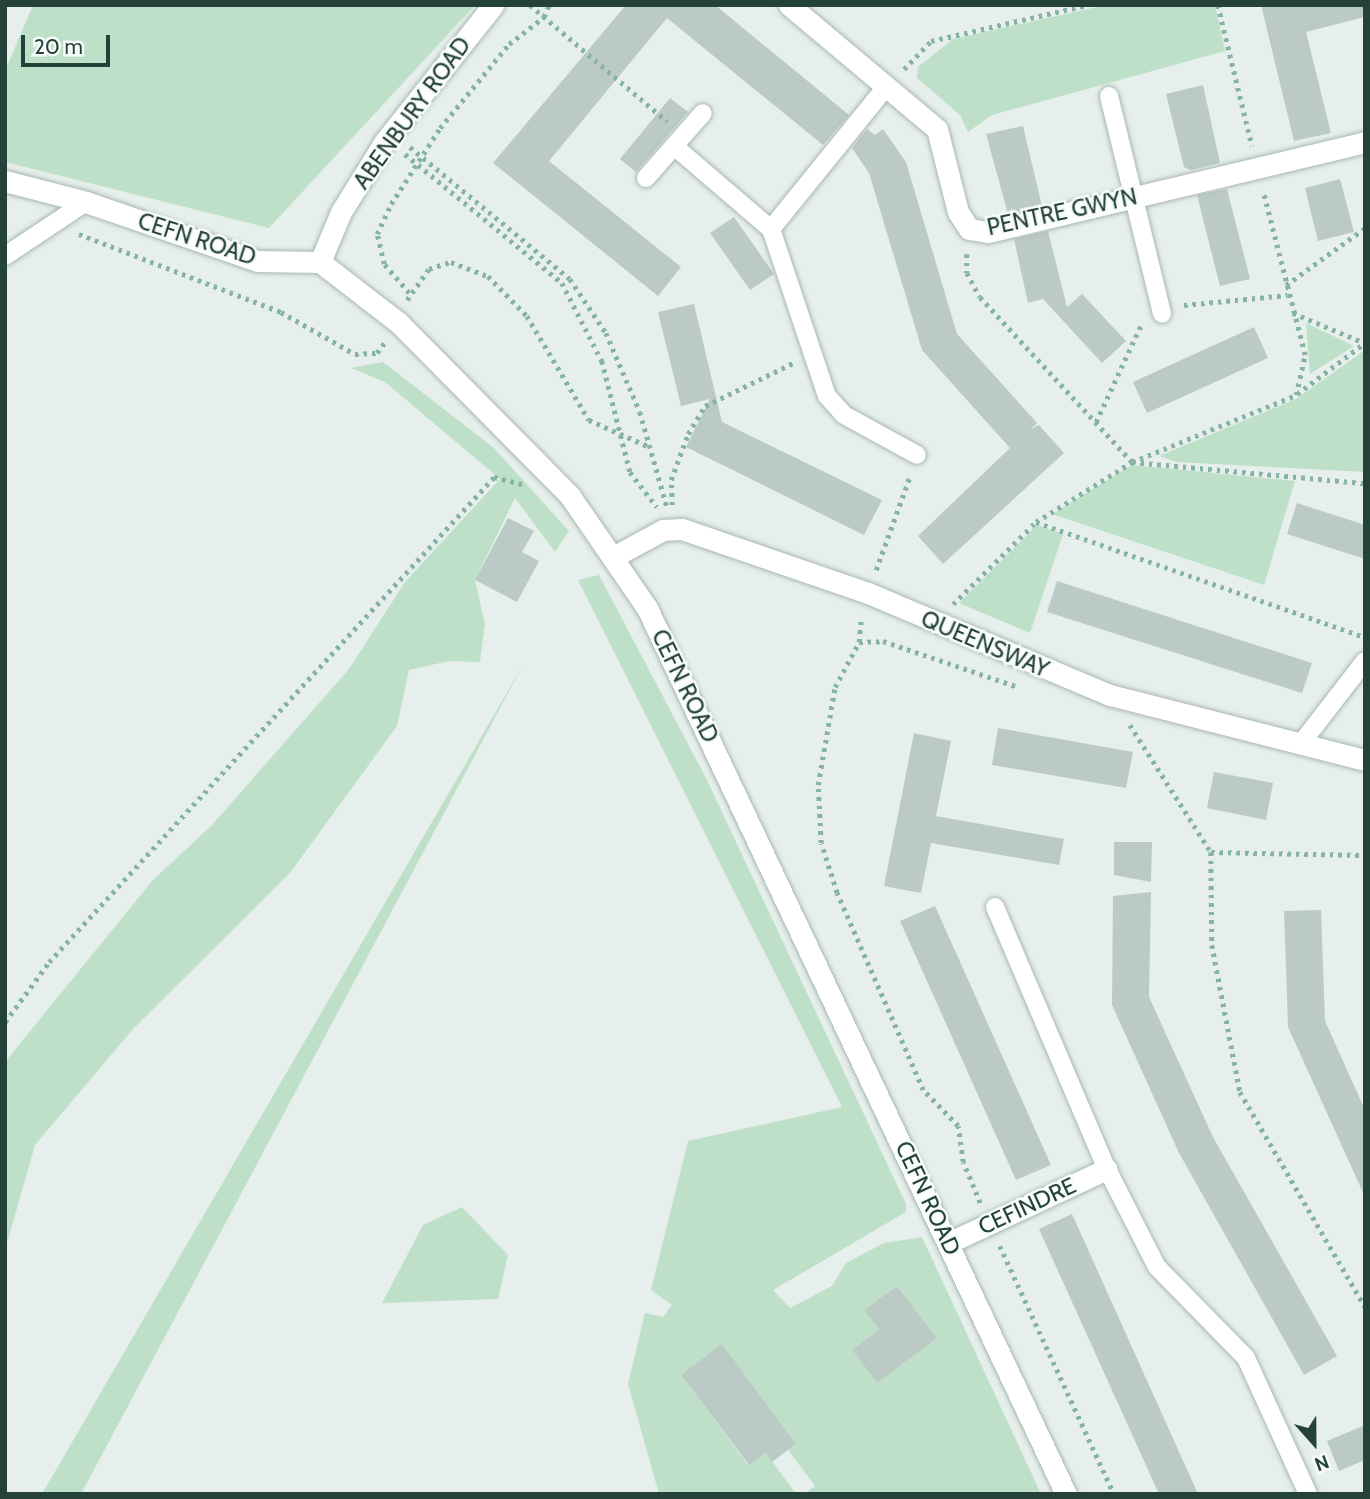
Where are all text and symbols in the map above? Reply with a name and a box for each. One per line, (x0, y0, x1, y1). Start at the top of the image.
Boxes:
scale bar (24, 21, 114, 65)
street label: ABENBURY ROAD (348, 32, 476, 194)
text: 20 m (34, 34, 83, 59)
street label: PENTRE GWYN (985, 183, 1139, 241)
street label: CEFN ROAD (134, 207, 260, 271)
street label: QUEENSWAY (917, 605, 1053, 683)
street label: CEFN ROAD (646, 625, 724, 747)
street label: CEFN ROAD (890, 1137, 966, 1259)
street label: CEFINDRE (974, 1171, 1080, 1241)
north arrow (1279, 1408, 1349, 1478)
text: N (1311, 1450, 1332, 1476)

